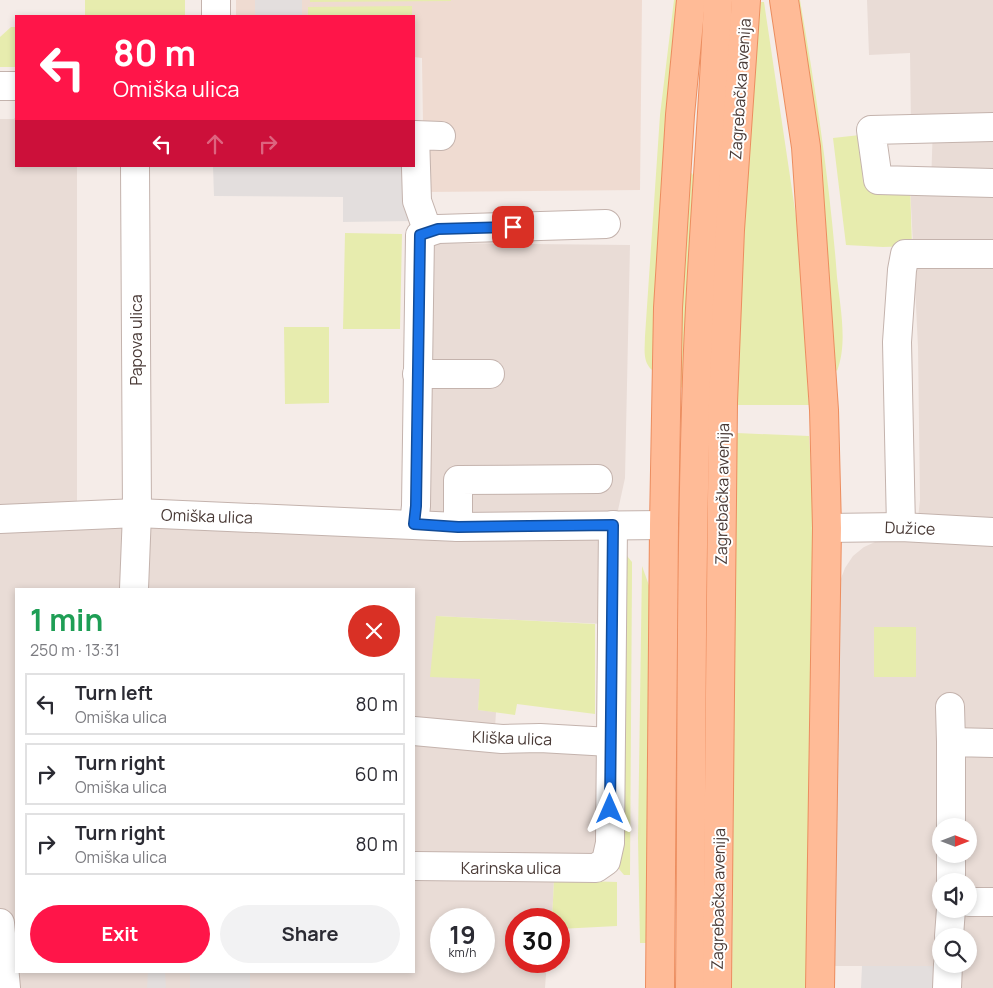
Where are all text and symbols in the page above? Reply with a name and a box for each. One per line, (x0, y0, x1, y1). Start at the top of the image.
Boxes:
street label: Zagrebačka avenija (724, 17, 756, 161)
text: 80 m (113, 29, 196, 77)
icon: left (30, 35, 95, 100)
text: Omiška ulica (113, 74, 239, 104)
icon: left (148, 130, 176, 158)
icon: ahead (201, 130, 229, 158)
icon: right (254, 130, 282, 158)
pin (492, 206, 534, 248)
icon: arrive (499, 213, 527, 241)
street label: Papova ulica (125, 294, 147, 386)
street label: Zagrebačka avenija (710, 423, 734, 565)
street label: Omiška ulica (161, 503, 253, 529)
street label: Dužice (884, 516, 936, 540)
text: 1 min (30, 599, 103, 640)
button: close (348, 605, 400, 657)
text: 250 m · 13:31 (30, 639, 120, 661)
text: Turn left (75, 680, 153, 706)
icon: left (32, 690, 60, 718)
text: 80 m (355, 691, 398, 717)
text: Omiška ulica (75, 706, 167, 728)
street label: Kliška ulica (472, 726, 552, 750)
text: Turn right (75, 750, 165, 776)
icon: right (32, 760, 60, 788)
text: 60 m (355, 761, 398, 787)
text: Omiška ulica (75, 776, 167, 798)
position arrow (583, 782, 635, 834)
north arrow (932, 818, 978, 862)
map controls (932, 818, 977, 973)
text: Turn right (75, 820, 165, 846)
street label: Zagrebačka avenija (706, 828, 730, 970)
icon: right (32, 830, 60, 858)
text: 80 m (355, 831, 398, 857)
text: Omiška ulica (75, 846, 167, 868)
street label: Karinska ulica (461, 857, 561, 879)
button: sound (932, 873, 977, 918)
button: Exit (30, 905, 210, 963)
button: Share (220, 905, 400, 963)
speed limit sign: 30 (505, 908, 570, 973)
text: 19 (449, 917, 476, 952)
button: search (932, 928, 977, 973)
text: km/h (449, 944, 476, 961)

